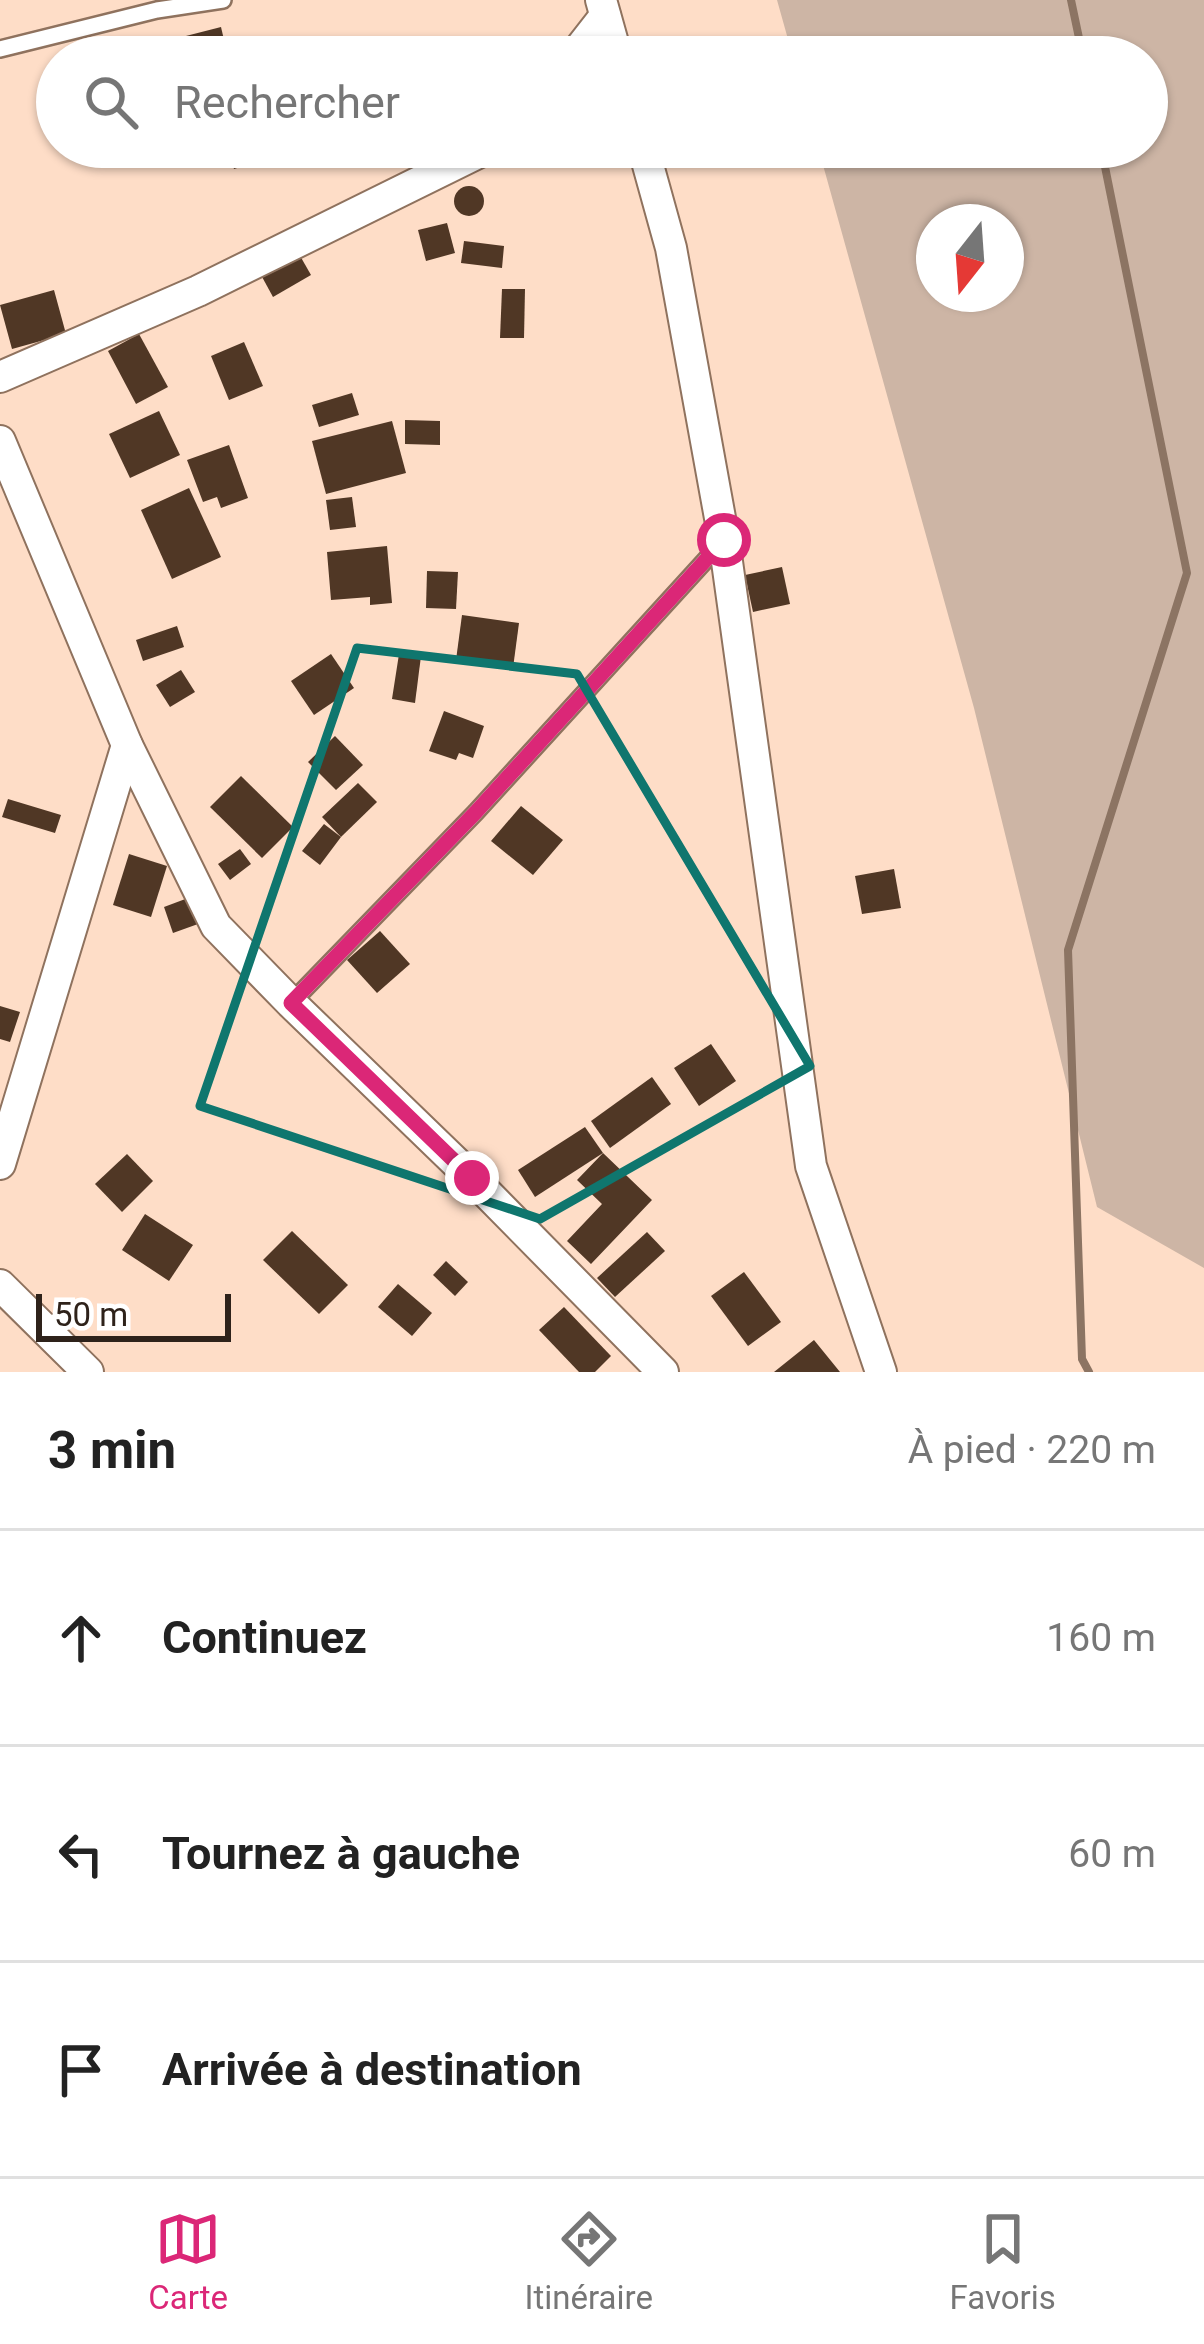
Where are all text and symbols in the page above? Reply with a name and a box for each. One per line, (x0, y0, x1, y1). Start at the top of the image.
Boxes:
search box (36, 36, 1168, 168)
icon: search (78, 69, 144, 135)
text: Rechercher (174, 76, 400, 129)
north arrow (916, 204, 1024, 312)
route start (697, 513, 751, 567)
route end (445, 1151, 499, 1205)
scale bar (36, 1288, 231, 1341)
text: 50 m (54, 1295, 128, 1334)
text: 3 min (48, 1421, 176, 1480)
text: À pied · 220 m (908, 1427, 1156, 1473)
icon: ahead (48, 1605, 114, 1671)
text: Continuez (162, 1611, 367, 1664)
text: 160 m (1046, 1615, 1156, 1661)
icon: left (48, 1821, 114, 1887)
text: Tournez à gauche (162, 1827, 520, 1880)
text: 60 m (1068, 1831, 1156, 1877)
icon: arrive (48, 2037, 114, 2103)
text: Arrivée à destination (162, 2043, 582, 2096)
tab: Carte (148, 2206, 228, 2317)
tab: Itinéraire (525, 2206, 653, 2317)
tab: Favoris (950, 2206, 1056, 2317)

